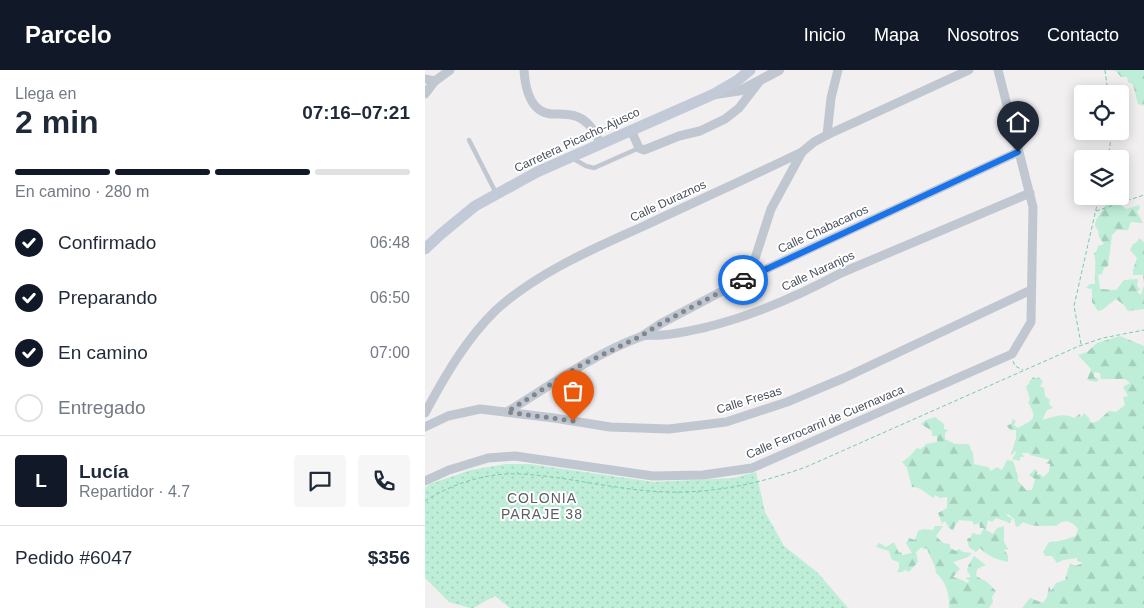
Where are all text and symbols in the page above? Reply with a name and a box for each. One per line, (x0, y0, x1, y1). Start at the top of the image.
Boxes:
text: Parcelo (25, 21, 112, 48)
text: Inicio (804, 25, 846, 45)
text: Mapa (874, 25, 919, 45)
text: Nosotros (947, 25, 1019, 45)
text: Contacto (1047, 25, 1119, 45)
text: Llega en (15, 85, 76, 102)
map controls (1074, 85, 1129, 205)
button: locate (1074, 85, 1129, 140)
pin (997, 101, 1039, 152)
text: 07:16–07:21 (302, 102, 410, 123)
text: 2 min (15, 104, 99, 140)
street label: Carretera Picacho-Ajusco (512, 105, 642, 175)
icon: home (1004, 108, 1032, 136)
button: layers (1074, 150, 1129, 205)
street label: Calle Duraznos (628, 177, 708, 225)
text: En camino · 280 m (15, 183, 149, 200)
street label: Calle Chabacanos (776, 202, 870, 256)
icon: check (15, 229, 43, 257)
text: Confirmado (58, 232, 156, 253)
text: 06:48 (370, 234, 410, 251)
street label: Calle Naranjos (779, 248, 857, 294)
courier (718, 255, 768, 305)
icon: car (729, 266, 757, 294)
icon: check (15, 284, 43, 312)
text: Preparando (58, 287, 157, 308)
text: 06:50 (370, 289, 410, 306)
icon: check (15, 339, 43, 367)
text: En camino (58, 342, 148, 363)
text: 07:00 (370, 344, 410, 361)
pin (552, 370, 594, 421)
icon: bag (559, 377, 587, 405)
street label: Calle Ferrocarril de Cuernavaca (744, 382, 906, 462)
street label: Calle Fresas (715, 383, 783, 417)
text: Entregado (58, 397, 146, 418)
button: chat (294, 455, 346, 507)
button: phone (358, 455, 410, 507)
text: Lucía (79, 461, 129, 482)
text: L (35, 470, 47, 491)
text: Repartidor · 4.7 (79, 483, 190, 500)
district label: COLONIA PARAJE 38 (501, 490, 583, 522)
text: Pedido #6047 (15, 547, 132, 568)
text: $356 (368, 547, 410, 568)

